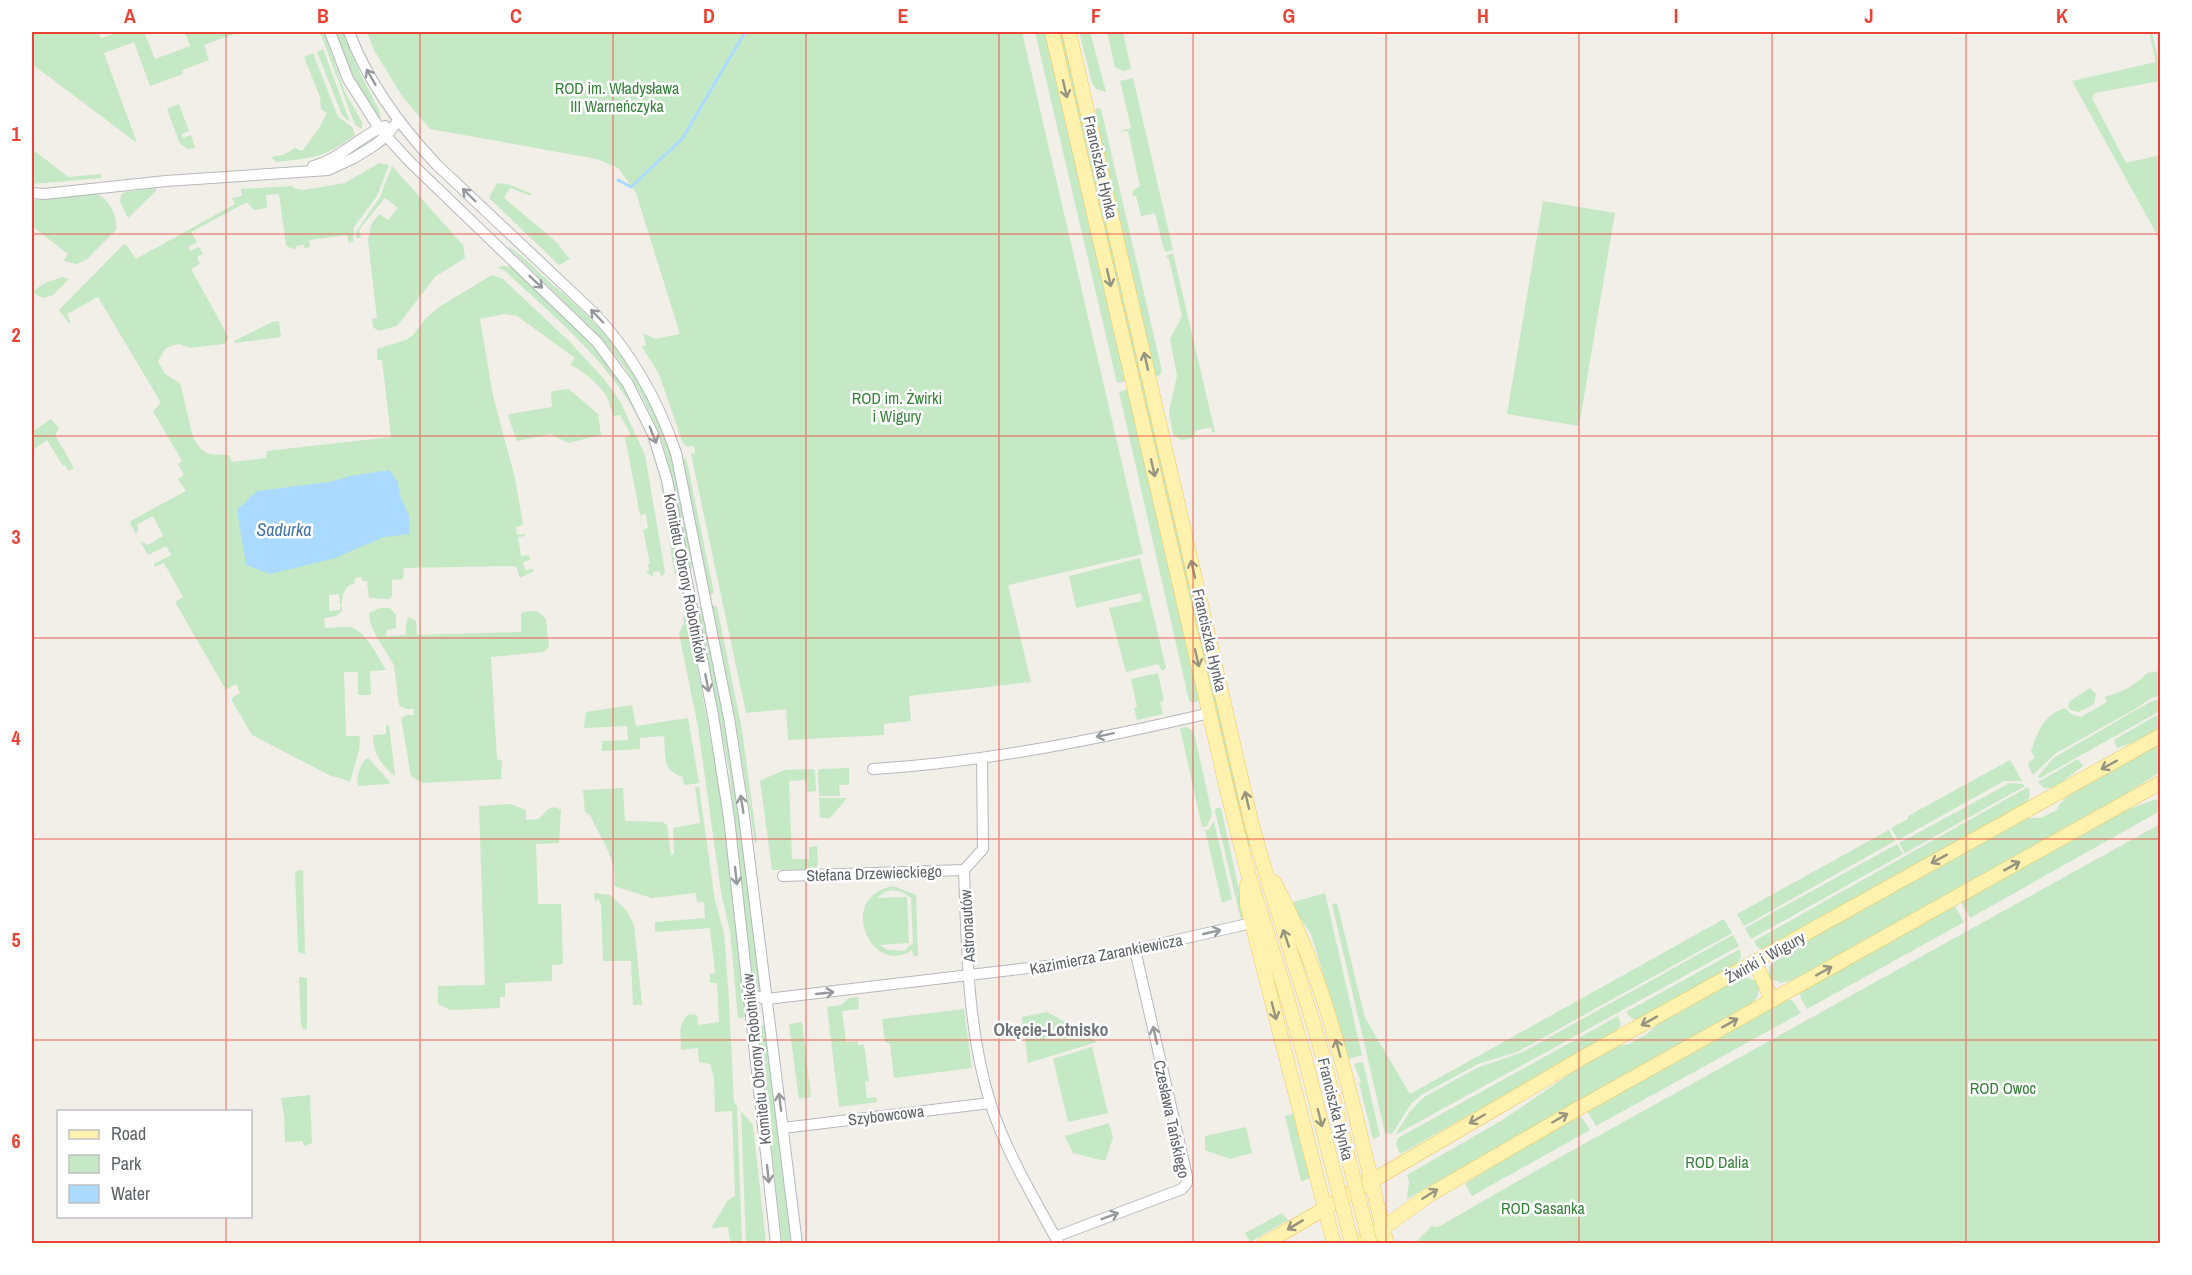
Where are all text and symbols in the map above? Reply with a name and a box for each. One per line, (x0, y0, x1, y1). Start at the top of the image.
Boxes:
text: A (124, 2, 136, 29)
text: B (317, 2, 329, 29)
text: C (510, 2, 522, 29)
text: D (703, 2, 715, 29)
text: E (898, 2, 909, 29)
text: F (1091, 2, 1101, 29)
text: G (1283, 2, 1295, 29)
text: H (1477, 2, 1489, 29)
text: I (1674, 2, 1678, 29)
text: J (1864, 2, 1874, 29)
text: K (2056, 2, 2068, 29)
one-way arrow (365, 69, 377, 86)
park label: ROD im. Władysława III Warneńczyka (555, 77, 680, 117)
one-way arrow (1059, 79, 1071, 98)
street label: Franciszka Hynka (1078, 113, 1124, 221)
text: 1 (11, 120, 21, 147)
one-way arrow (462, 188, 477, 202)
one-way arrow (1103, 269, 1115, 288)
one-way arrow (528, 275, 543, 289)
one-way arrow (589, 308, 604, 323)
text: 2 (11, 321, 21, 348)
one-way arrow (1139, 352, 1151, 371)
park label: ROD im. Żwirki i Wigury (852, 387, 942, 427)
one-way arrow (648, 426, 659, 444)
one-way arrow (1147, 459, 1159, 478)
street label: Komitetu Obrony Robotników (659, 491, 713, 665)
water label: Sadurka (257, 517, 311, 542)
text: 3 (11, 523, 21, 550)
one-way arrow (1187, 560, 1199, 579)
street label: Franciszka Hynka (1187, 586, 1233, 694)
one-way arrow (1192, 648, 1203, 668)
one-way arrow (702, 673, 713, 692)
text: 4 (11, 724, 21, 751)
one-way arrow (1096, 730, 1115, 741)
one-way arrow (2101, 759, 2118, 771)
one-way arrow (1240, 791, 1252, 810)
one-way arrow (737, 795, 748, 815)
one-way arrow (1931, 854, 1948, 866)
street label: Stefana Drzewieckiego (806, 860, 942, 886)
one-way arrow (2003, 860, 2020, 872)
one-way arrow (730, 865, 741, 885)
street label: Astronautów (954, 888, 980, 964)
text: 5 (11, 926, 21, 953)
one-way arrow (1203, 926, 1222, 938)
street label: Żwirki i Wigury (1721, 926, 1809, 988)
street label: Kazimierza Zarankiewicza (1028, 928, 1185, 980)
one-way arrow (1280, 929, 1291, 948)
one-way arrow (1815, 965, 1832, 977)
street label: Komitetu Obrony Robotników (736, 972, 776, 1146)
one-way arrow (815, 987, 835, 998)
one-way arrow (1269, 1001, 1281, 1020)
one-way arrow (1641, 1015, 1658, 1027)
district label: Okęcie-Lotnisko (994, 1017, 1108, 1042)
one-way arrow (1722, 1017, 1739, 1029)
one-way arrow (1148, 1026, 1160, 1045)
one-way arrow (1331, 1039, 1343, 1058)
street label: Franciszka Hynka (1313, 1055, 1360, 1163)
street label: Czesława Tańskiego (1149, 1058, 1195, 1180)
park label: ROD Owoc (1970, 1077, 2037, 1099)
one-way arrow (774, 1093, 785, 1112)
street label: Szybowcowa (847, 1099, 926, 1131)
one-way arrow (1315, 1109, 1327, 1128)
legend (57, 1110, 252, 1218)
one-way arrow (1551, 1112, 1568, 1124)
one-way arrow (1469, 1114, 1486, 1126)
text: Road (111, 1121, 146, 1146)
text: 6 (11, 1127, 21, 1154)
text: Park (111, 1151, 142, 1176)
park label: ROD Dalia (1685, 1151, 1749, 1173)
one-way arrow (763, 1163, 774, 1183)
text: Water (111, 1181, 150, 1206)
one-way arrow (1421, 1188, 1438, 1200)
park label: ROD Sasanka (1501, 1197, 1586, 1219)
one-way arrow (1100, 1210, 1118, 1221)
one-way arrow (1287, 1220, 1304, 1232)

